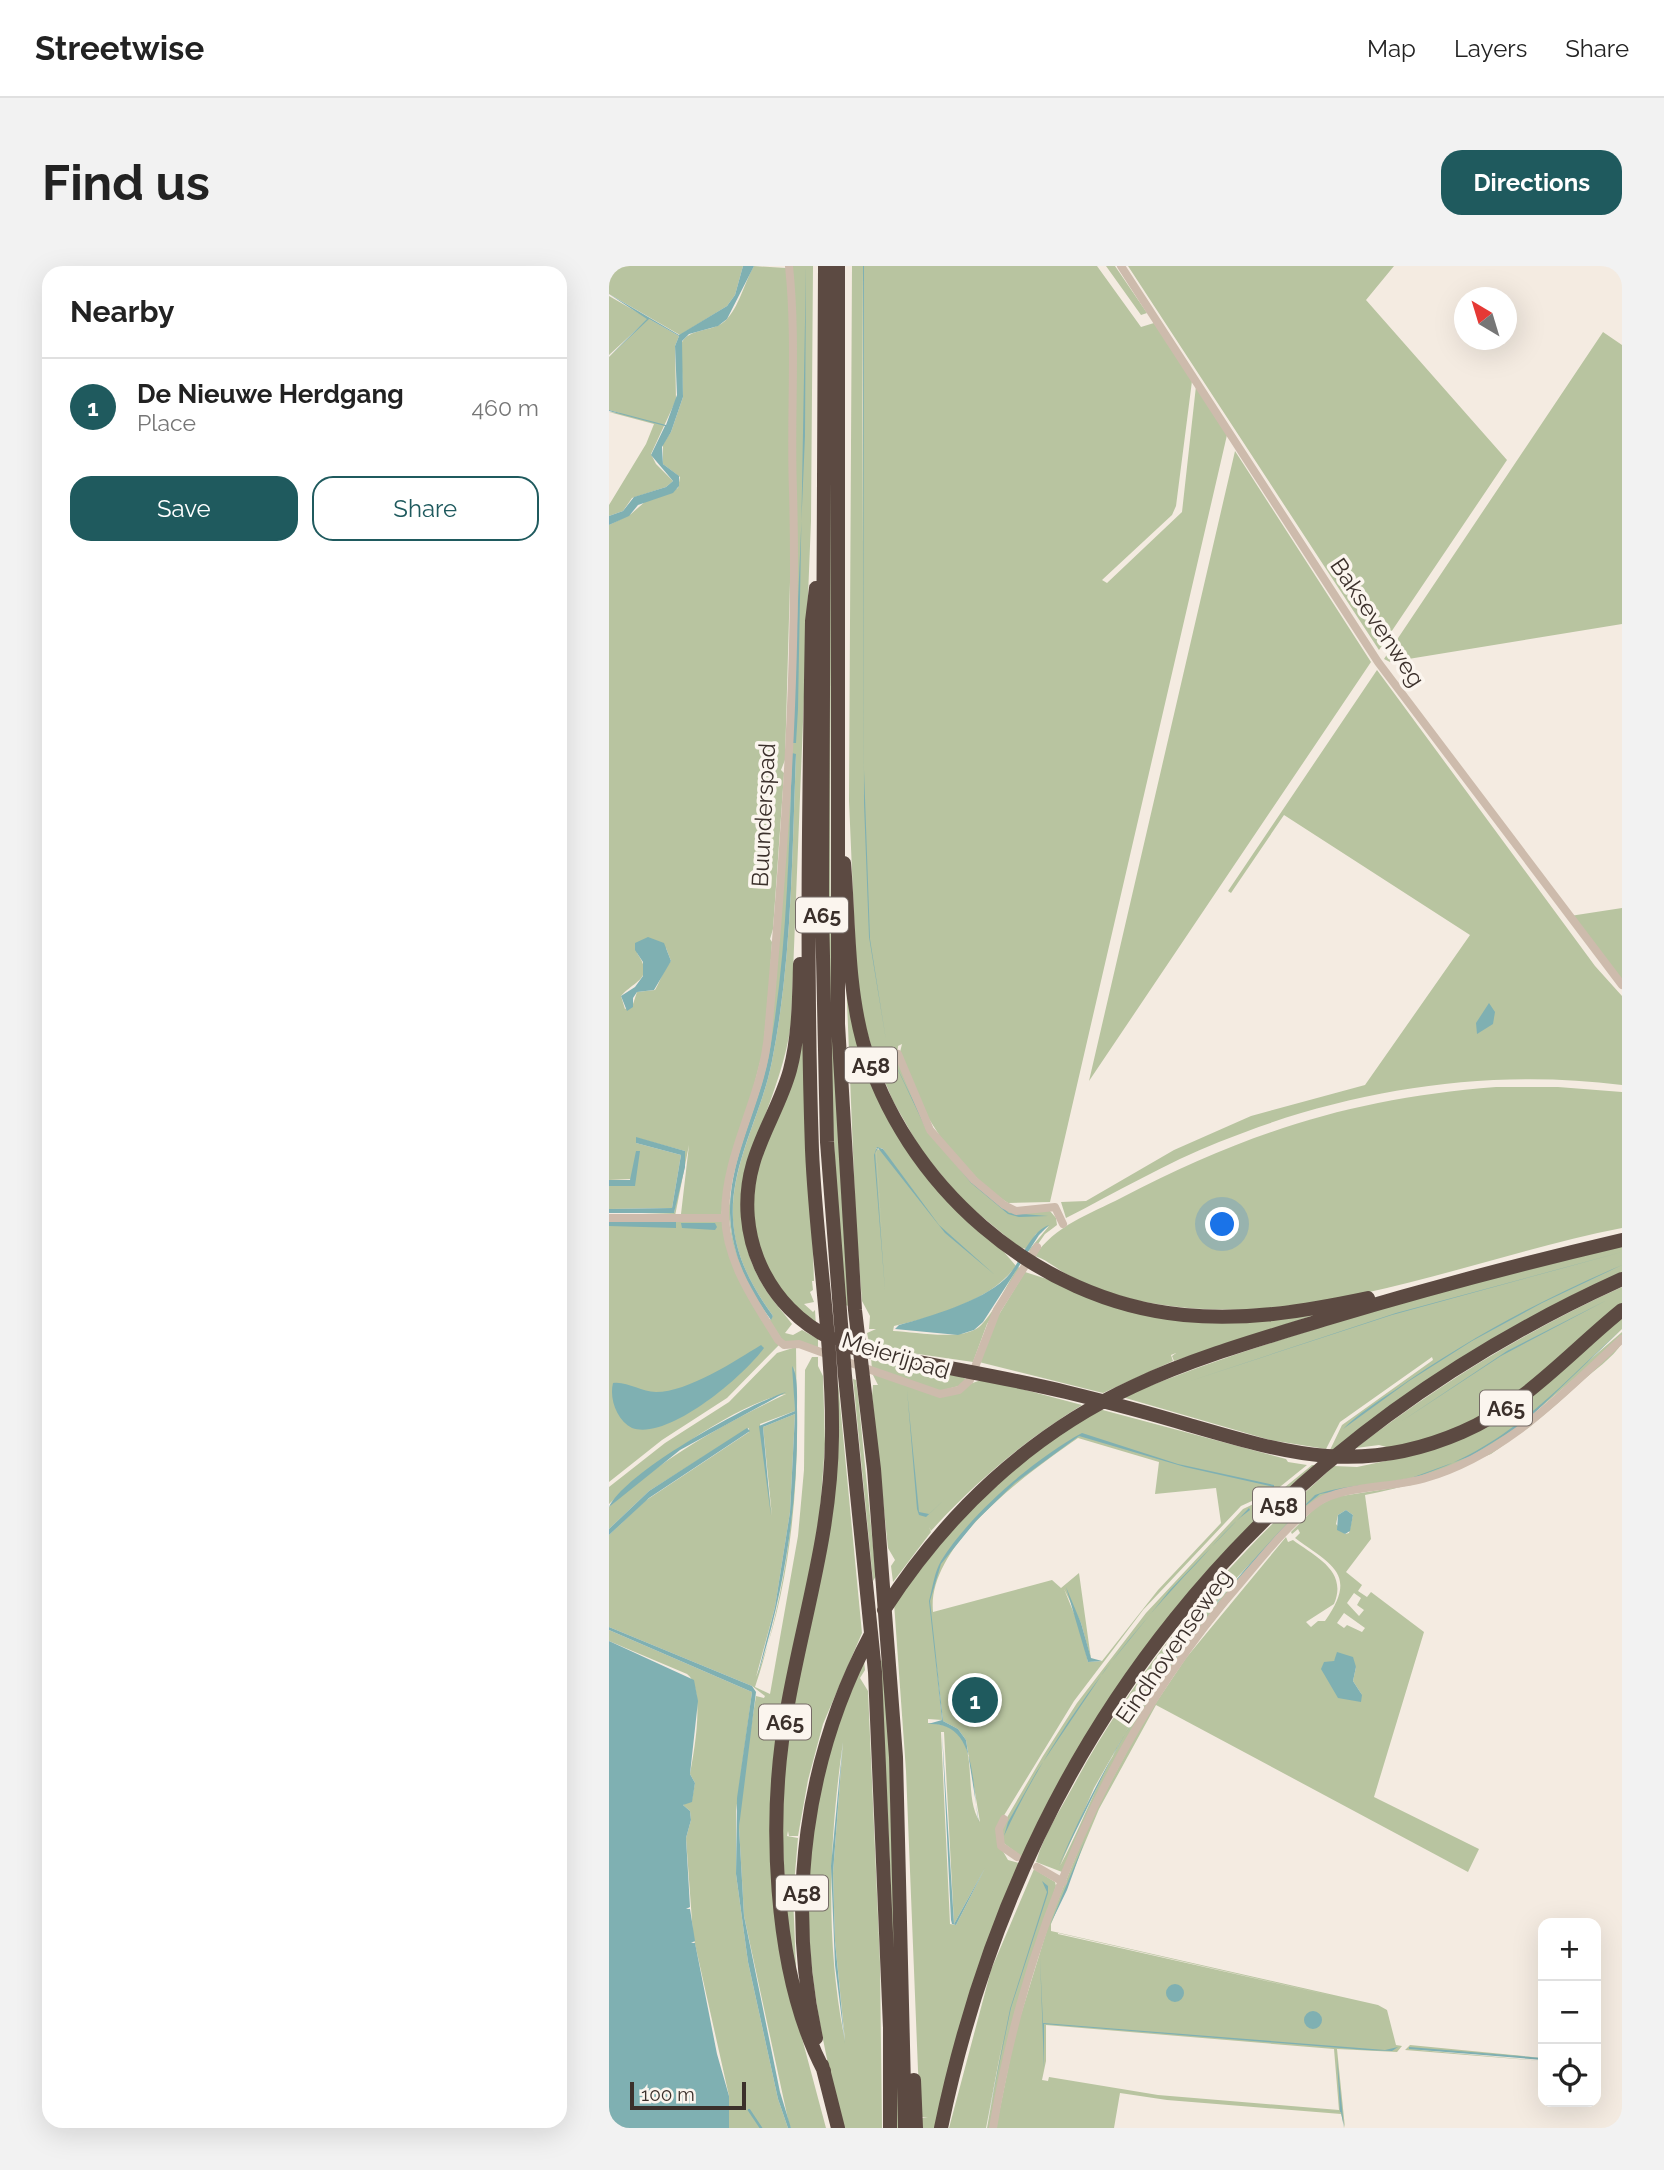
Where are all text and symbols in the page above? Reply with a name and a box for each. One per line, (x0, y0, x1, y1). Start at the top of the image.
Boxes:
text: Streetwise (35, 29, 204, 68)
text: Map (1367, 34, 1416, 63)
text: Layers (1454, 34, 1527, 63)
text: Share (1565, 34, 1629, 63)
button: Directions (1441, 150, 1622, 215)
text: Find us (42, 154, 210, 211)
north arrow (1454, 287, 1517, 350)
text: Nearby (70, 294, 174, 329)
text: De Nieuwe Herdgang (137, 379, 404, 409)
text: 1 (87, 394, 99, 421)
text: 460 m (471, 394, 539, 421)
text: Place (137, 409, 196, 436)
button: Save (70, 476, 298, 541)
button: Share (312, 476, 539, 541)
street label: Baksevenweg (1325, 553, 1431, 691)
street label: Buunderspad (746, 742, 780, 888)
road number: A65 (796, 898, 848, 932)
road number: A58 (845, 1048, 897, 1082)
your location (1205, 1207, 1239, 1241)
street label: Meierijpad (839, 1326, 953, 1384)
road number: A65 (1480, 1390, 1532, 1426)
road number: A58 (1253, 1488, 1305, 1522)
street label: Eindhovenseweg (1110, 1564, 1236, 1728)
pin: 1 (952, 1674, 998, 1726)
road number: A65 (759, 1704, 811, 1740)
road number: A58 (776, 1876, 828, 1910)
map controls (1538, 1918, 1601, 2107)
button: + (1538, 1918, 1601, 1981)
button: − (1538, 1981, 1601, 2044)
button: locate (1538, 2044, 1601, 2107)
scale bar (630, 2079, 745, 2111)
text: 100 m (641, 2083, 695, 2105)

